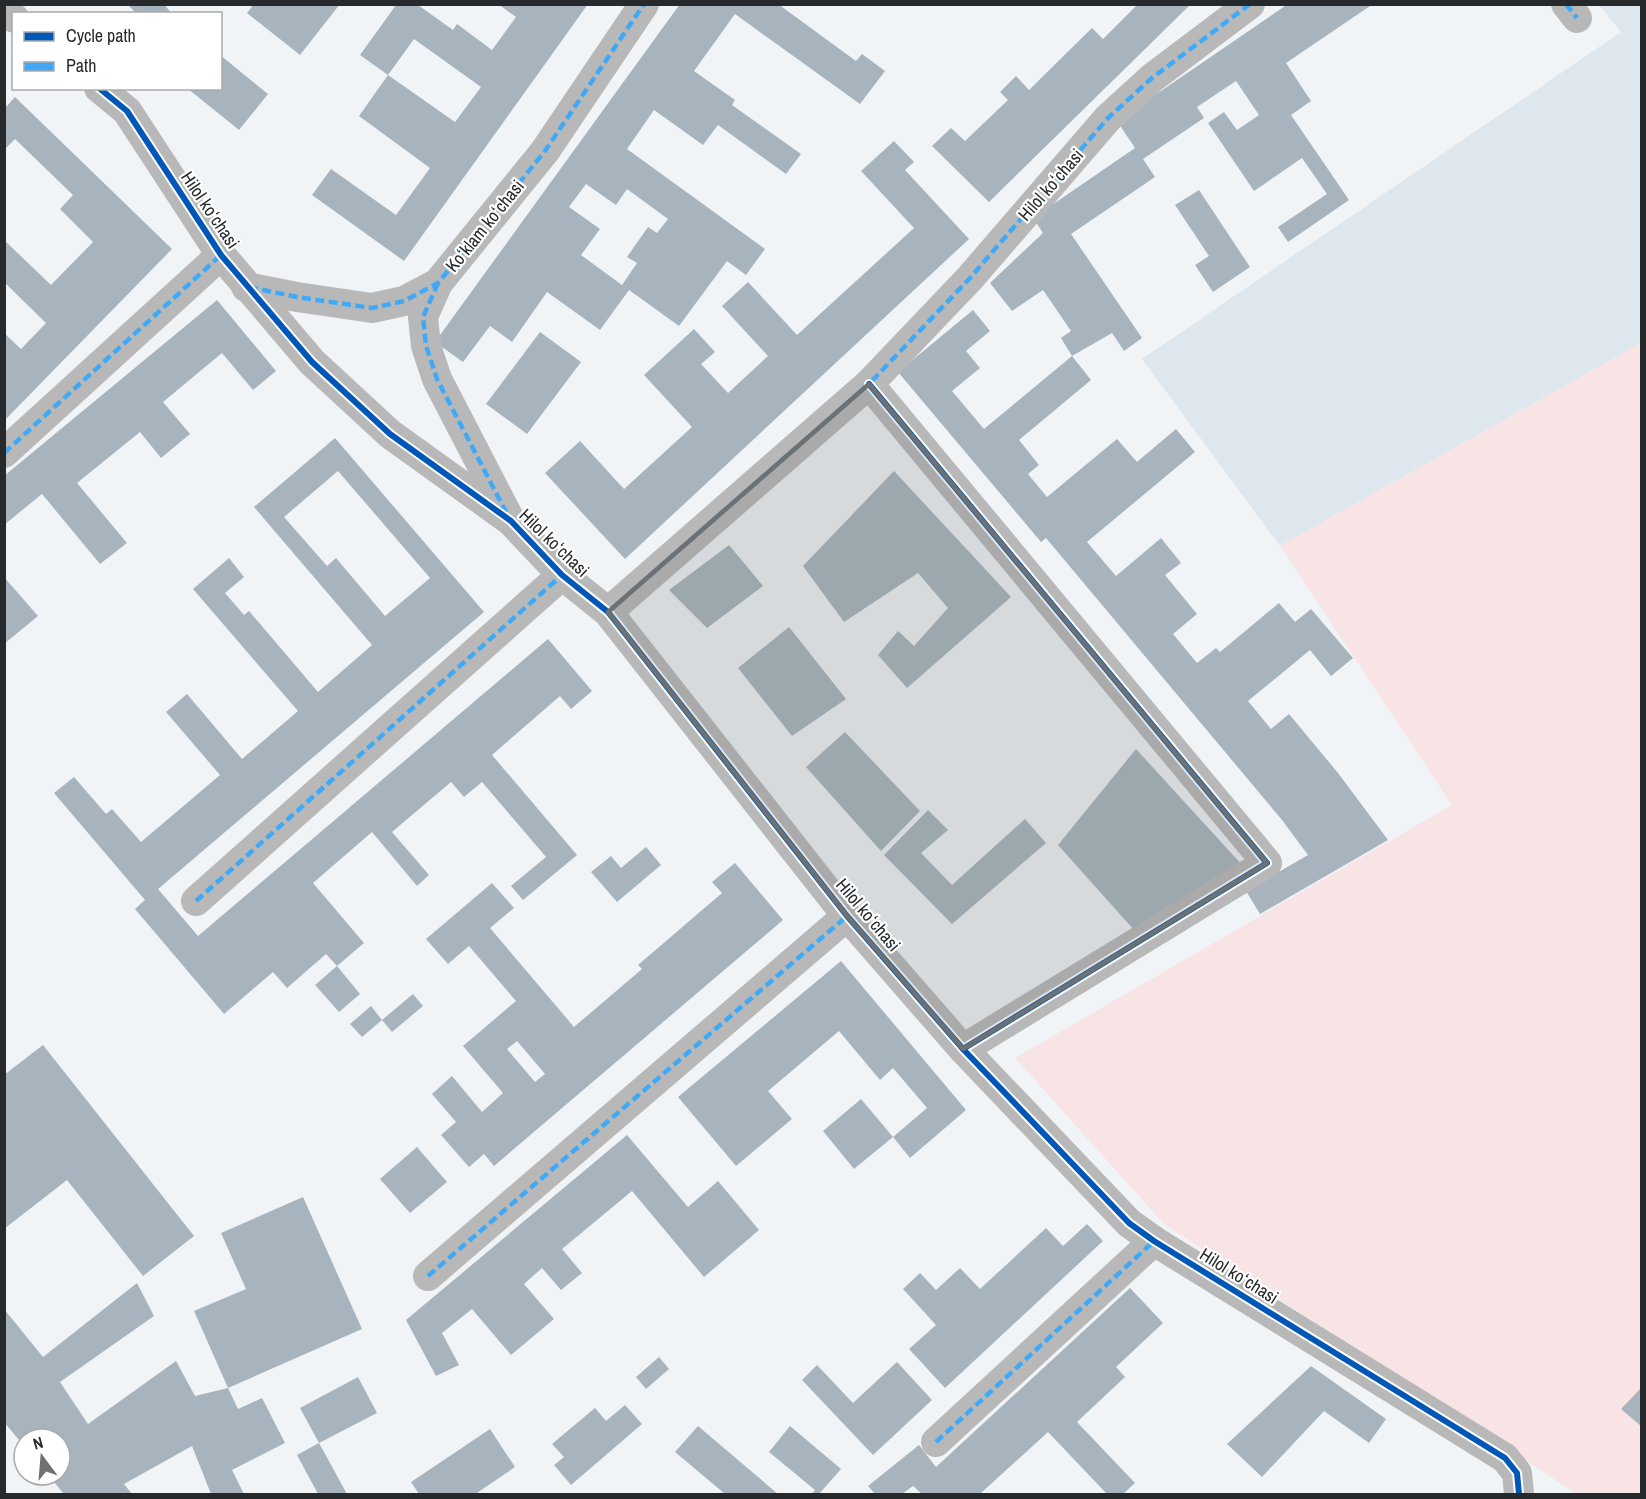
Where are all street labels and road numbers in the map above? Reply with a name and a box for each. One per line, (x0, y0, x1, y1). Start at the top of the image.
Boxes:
street label: Hilol koʻchasi (1012, 143, 1089, 226)
street label: Hilol koʻchasi (175, 166, 246, 253)
street label: Koʻklam koʻchasi (440, 174, 530, 277)
street label: Hilol koʻchasi (514, 503, 595, 582)
street label: Hilol koʻchasi (830, 873, 906, 957)
street label: Hilol koʻchasi (1195, 1242, 1283, 1310)

